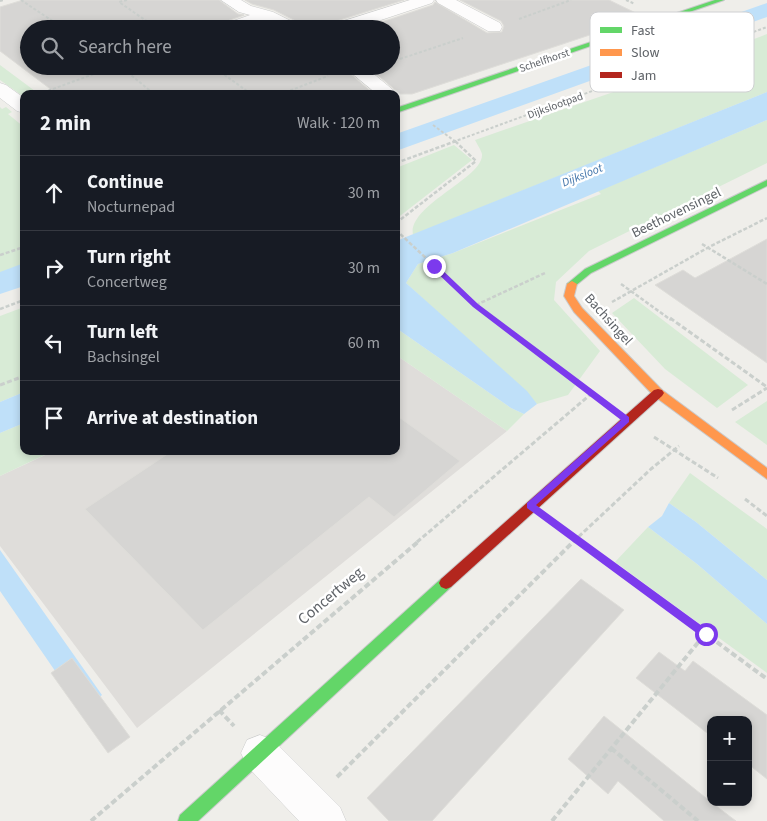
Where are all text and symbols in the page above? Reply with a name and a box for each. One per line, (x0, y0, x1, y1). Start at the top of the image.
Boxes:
legend (590, 12, 754, 92)
search box (20, 20, 400, 75)
text: Fast (631, 21, 655, 41)
icon: search (38, 34, 66, 62)
text: Search here (78, 34, 172, 61)
text: Slow (631, 43, 660, 63)
street label: Schelfhorst (517, 45, 572, 76)
text: Jam (631, 66, 656, 86)
street label: Dijkslootpad (525, 88, 585, 122)
text: 2 min (40, 108, 91, 138)
text: Walk · 120 m (297, 112, 380, 134)
water label: Dijksloot (559, 159, 606, 191)
text: Continue (87, 169, 164, 196)
icon: ahead (40, 179, 68, 207)
text: 30 m (348, 182, 380, 204)
street label: Beethovensingel (628, 182, 725, 243)
text: Nocturnepad (87, 196, 175, 218)
text: Turn right (87, 244, 171, 271)
icon: right (40, 254, 68, 282)
route end (423, 255, 446, 278)
text: 30 m (348, 257, 380, 279)
text: Concertweg (87, 271, 167, 293)
street label: Bachsingel (580, 289, 637, 350)
text: Turn left (87, 319, 158, 346)
icon: left (40, 329, 68, 357)
text: 60 m (348, 332, 380, 354)
text: Bachsingel (87, 346, 160, 368)
icon: arrive (40, 404, 68, 432)
text: Arrive at destination (87, 405, 258, 432)
street label: Concertweg (293, 562, 368, 630)
route start (695, 623, 718, 646)
map controls (707, 716, 752, 806)
button: + (707, 716, 752, 761)
button: − (707, 761, 752, 806)

